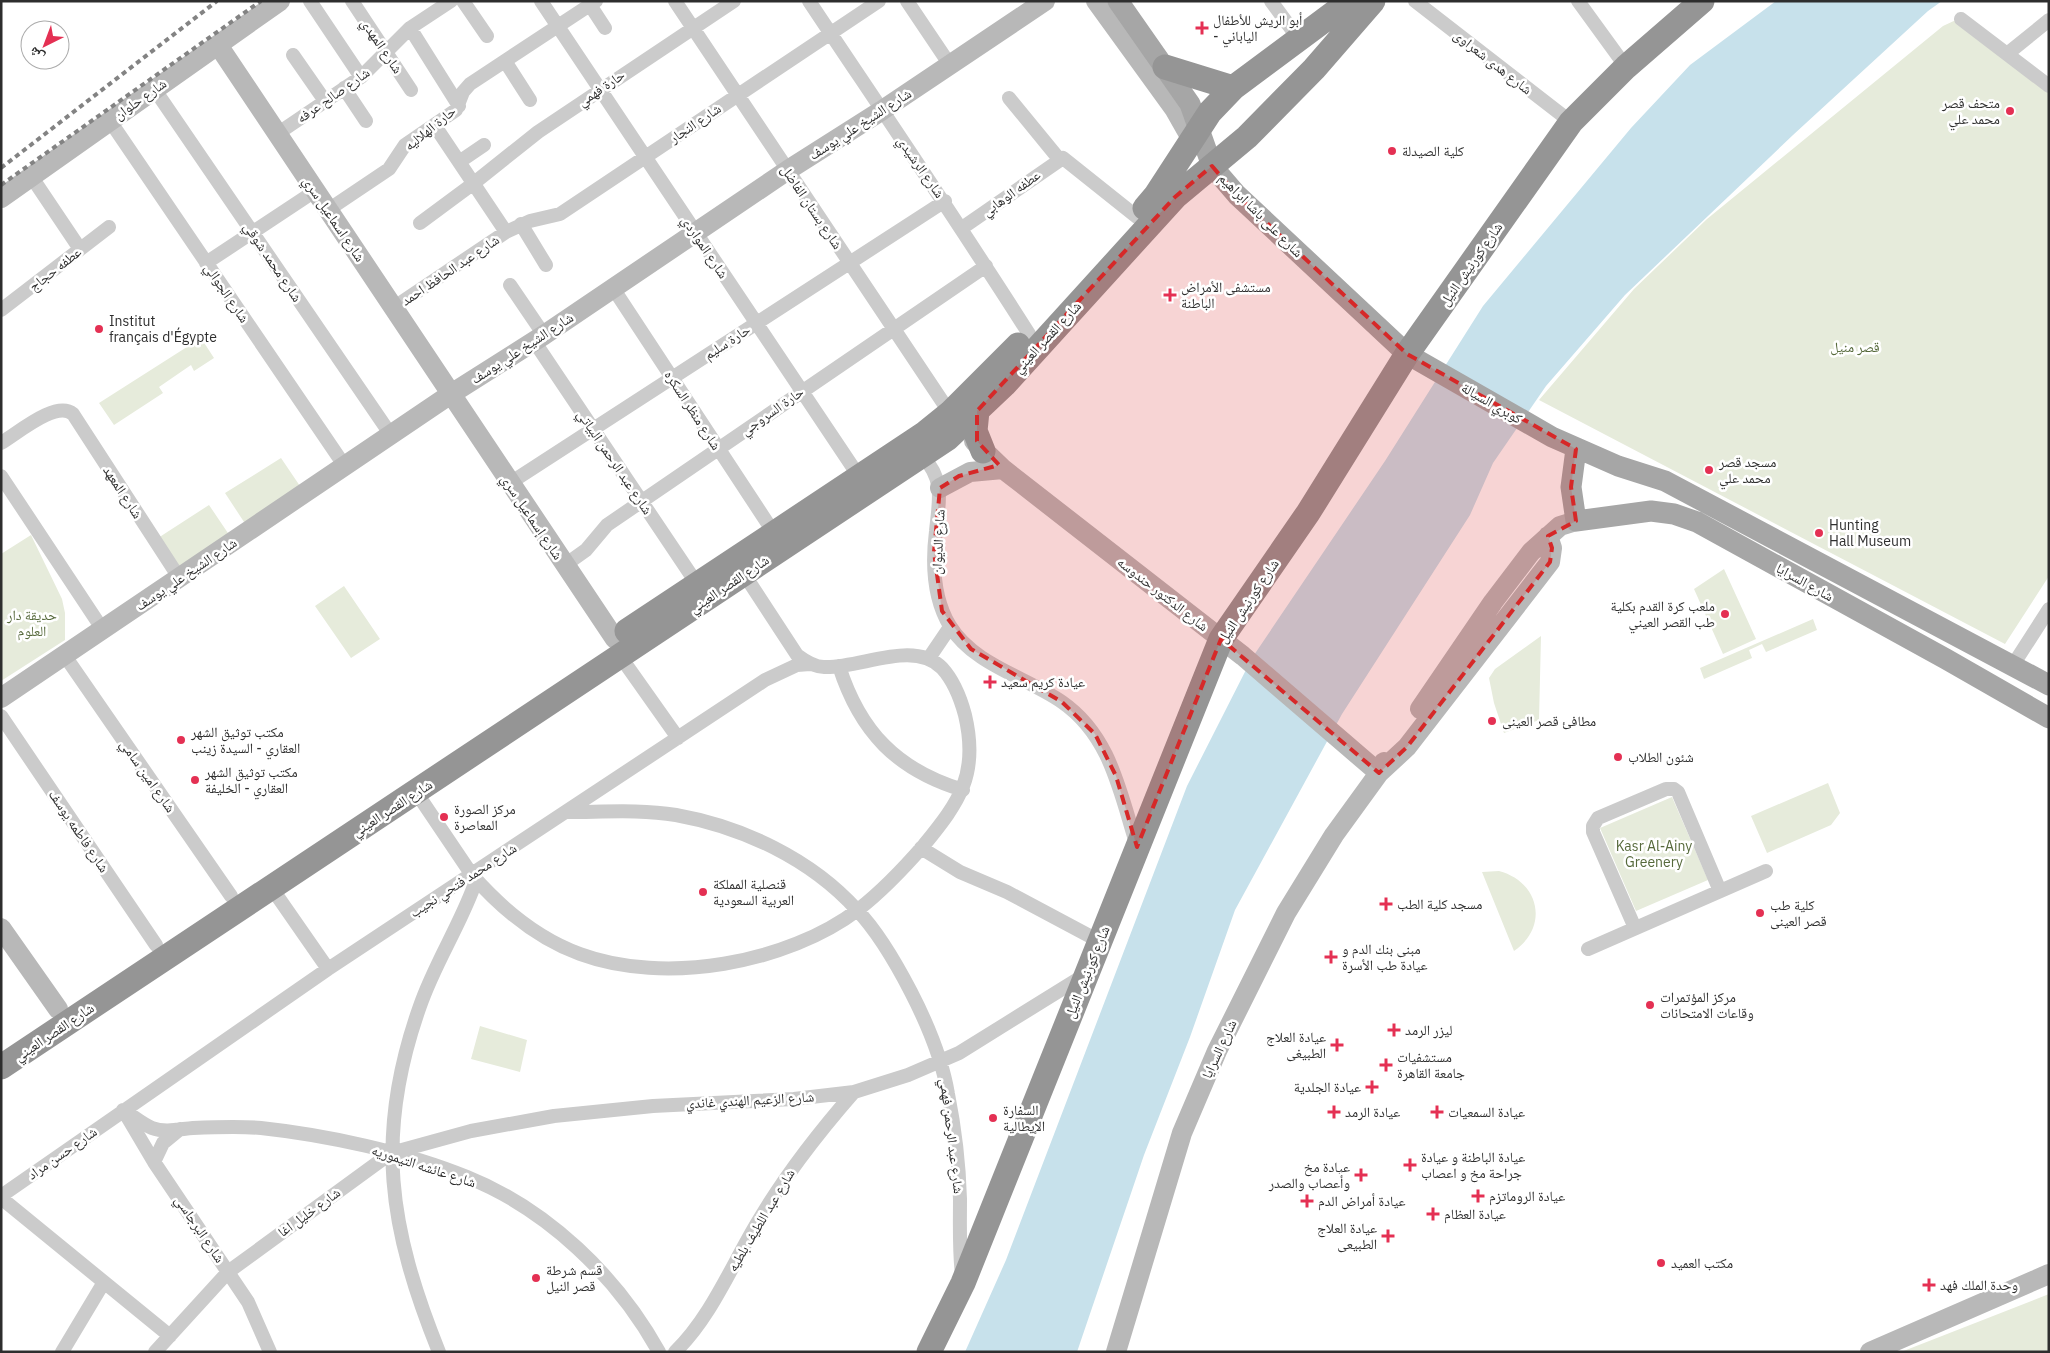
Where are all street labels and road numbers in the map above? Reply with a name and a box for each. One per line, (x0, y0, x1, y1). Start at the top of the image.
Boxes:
street label: شارع المهدي (355, 15, 407, 78)
street label: شارع هدى شعراوى (1449, 26, 1536, 99)
street label: شارع صالح عرفه (293, 63, 374, 128)
street label: حارة فهمي (574, 66, 630, 113)
street label: شارع حلوان (110, 74, 170, 124)
street label: شارع الشيخ علي يوسف (805, 84, 916, 166)
street label: شارع النجار (665, 99, 725, 148)
street label: حارة الهلاليه (400, 102, 460, 154)
street label: شارع الرشيدي (891, 133, 949, 203)
street label: شارع بستان الفاضل (776, 161, 847, 253)
street label: عطفه الوهابي (978, 166, 1045, 222)
street label: شارع على باشا ابراهيم (1214, 169, 1307, 262)
street label: شارع اسماعيل سري (297, 173, 369, 266)
street label: شارع المواردي (675, 212, 733, 283)
street label: شارع محمد شوقي (238, 219, 306, 307)
street label: شارع كورنيش النيل (1436, 219, 1507, 310)
street label: شارع عبد الحافظ احمد (397, 230, 503, 310)
street label: عطفه حجاج (25, 243, 85, 296)
street label: شارع الجوالي (198, 260, 253, 328)
street label: شارع القصر العيني (1009, 297, 1087, 379)
street label: شارع الشيخ علي يوسف (467, 308, 578, 390)
street label: حارة سليم (700, 320, 754, 365)
street label: شارع منظر السكره (660, 367, 725, 454)
street label: كوبري السيالة (1457, 378, 1526, 430)
street label: حارة السروجي (737, 383, 809, 441)
street label: شارع عبد الرحمن البياتي (571, 406, 657, 519)
street label: شارع المعهد (98, 462, 147, 523)
street label: شارع إسماعيل سري (495, 471, 567, 564)
street label: شارع الديوان (927, 509, 950, 575)
street label: شارع الشيخ علي يوسف (132, 533, 242, 617)
street label: شارع القصر العيني (686, 551, 774, 619)
street label: شارع الدكتور حندوسه (1113, 553, 1212, 636)
street label: شارع كورنيش النيل (1213, 555, 1284, 647)
street label: شارع السرايا (1773, 559, 1837, 606)
street label: شارع امين سامي (114, 736, 180, 817)
street label: شارع القصر العيني (348, 775, 437, 843)
street label: شارع فاطمه يوسف (44, 786, 113, 876)
street label: شارع محمد فتحي نجيب (406, 839, 521, 924)
street label: شارع كورنيش النيل (1060, 923, 1115, 1021)
street label: شارع القصر العيني (11, 999, 99, 1067)
street label: شارع السرايا (1198, 1017, 1241, 1082)
street label: شارع عبد الرحمن فهمي (933, 1077, 968, 1195)
street label: شارع الزعيم الهندي غاندي (685, 1088, 815, 1115)
street label: شارع حسن مراد (24, 1122, 101, 1184)
street label: شارع عائشه التيموريه (369, 1141, 478, 1192)
street label: شارع عبد اللطيف بلطيه (723, 1165, 800, 1275)
street label: شارع خليل اغا (274, 1183, 344, 1241)
street label: شارع البرجاسي (169, 1192, 229, 1267)

